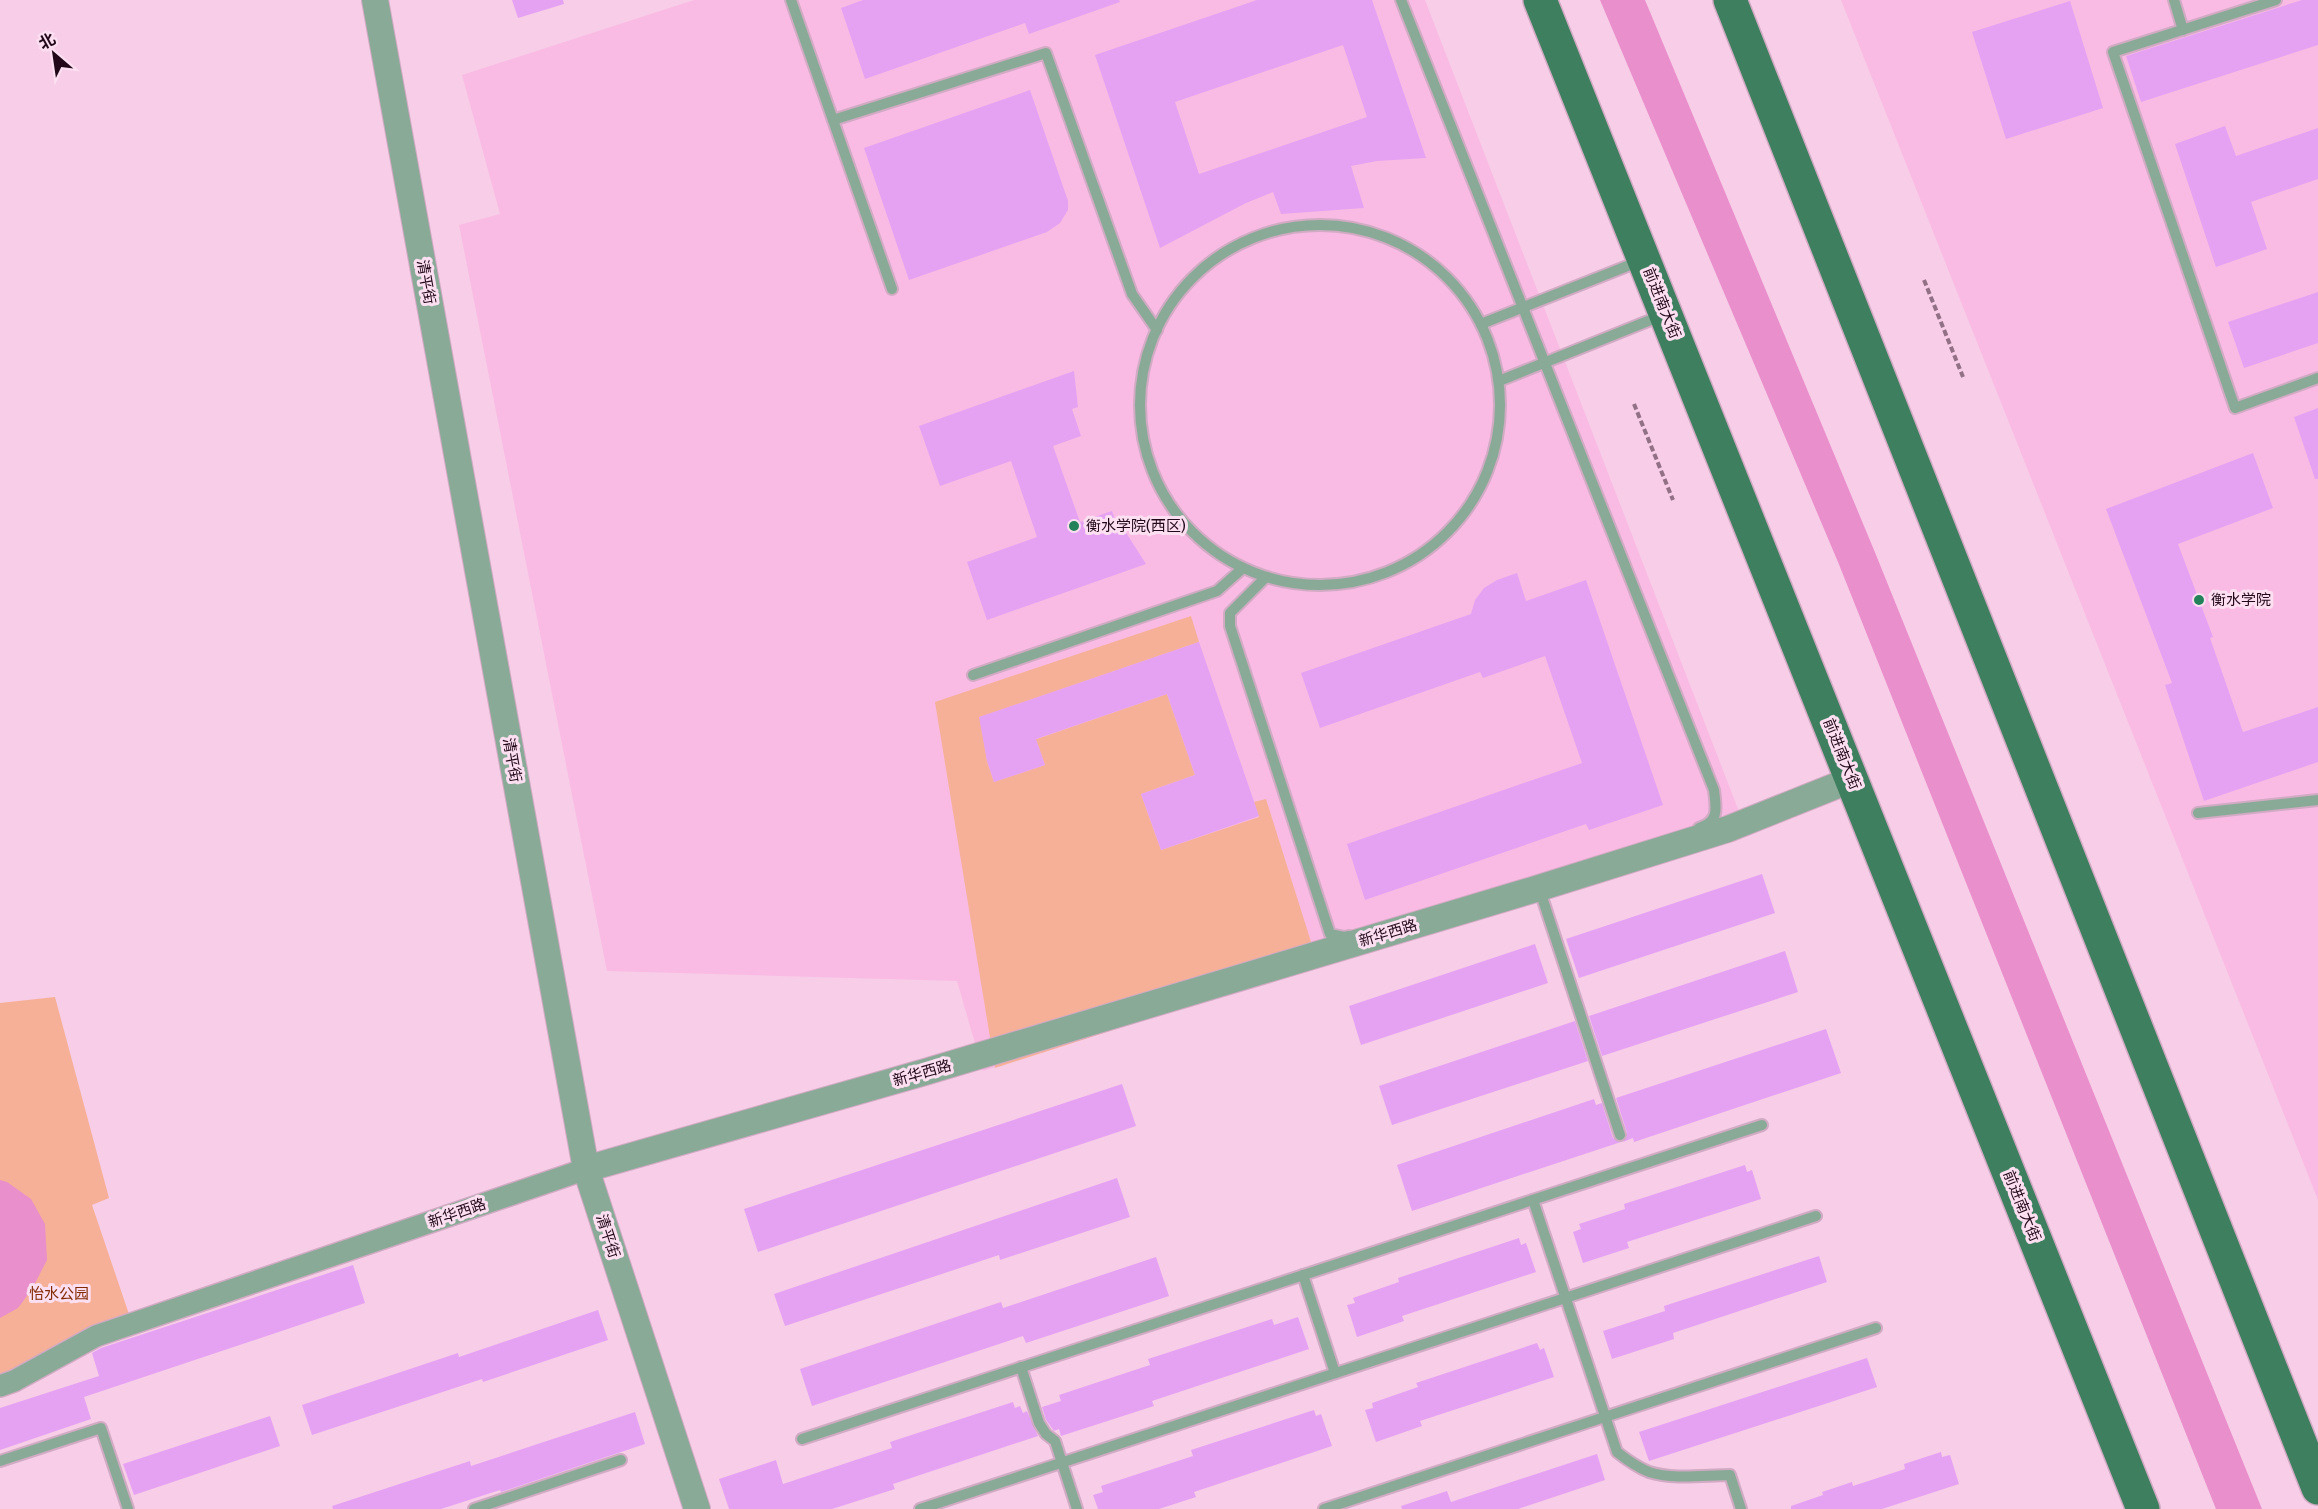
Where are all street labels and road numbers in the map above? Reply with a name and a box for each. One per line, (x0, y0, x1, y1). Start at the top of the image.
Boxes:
street label: 清平街 (413, 258, 439, 306)
street label: 前进南大街 (1640, 265, 1684, 341)
street label: 前进南大街 (1820, 716, 1864, 792)
street label: 清平街 (499, 736, 525, 784)
street label: 新华西路 (1357, 916, 1419, 950)
street label: 新华西路 (891, 1056, 953, 1090)
street label: 前进南大街 (2000, 1168, 2044, 1244)
street label: 新华西路 (426, 1195, 488, 1231)
street label: 清平街 (592, 1212, 624, 1260)

